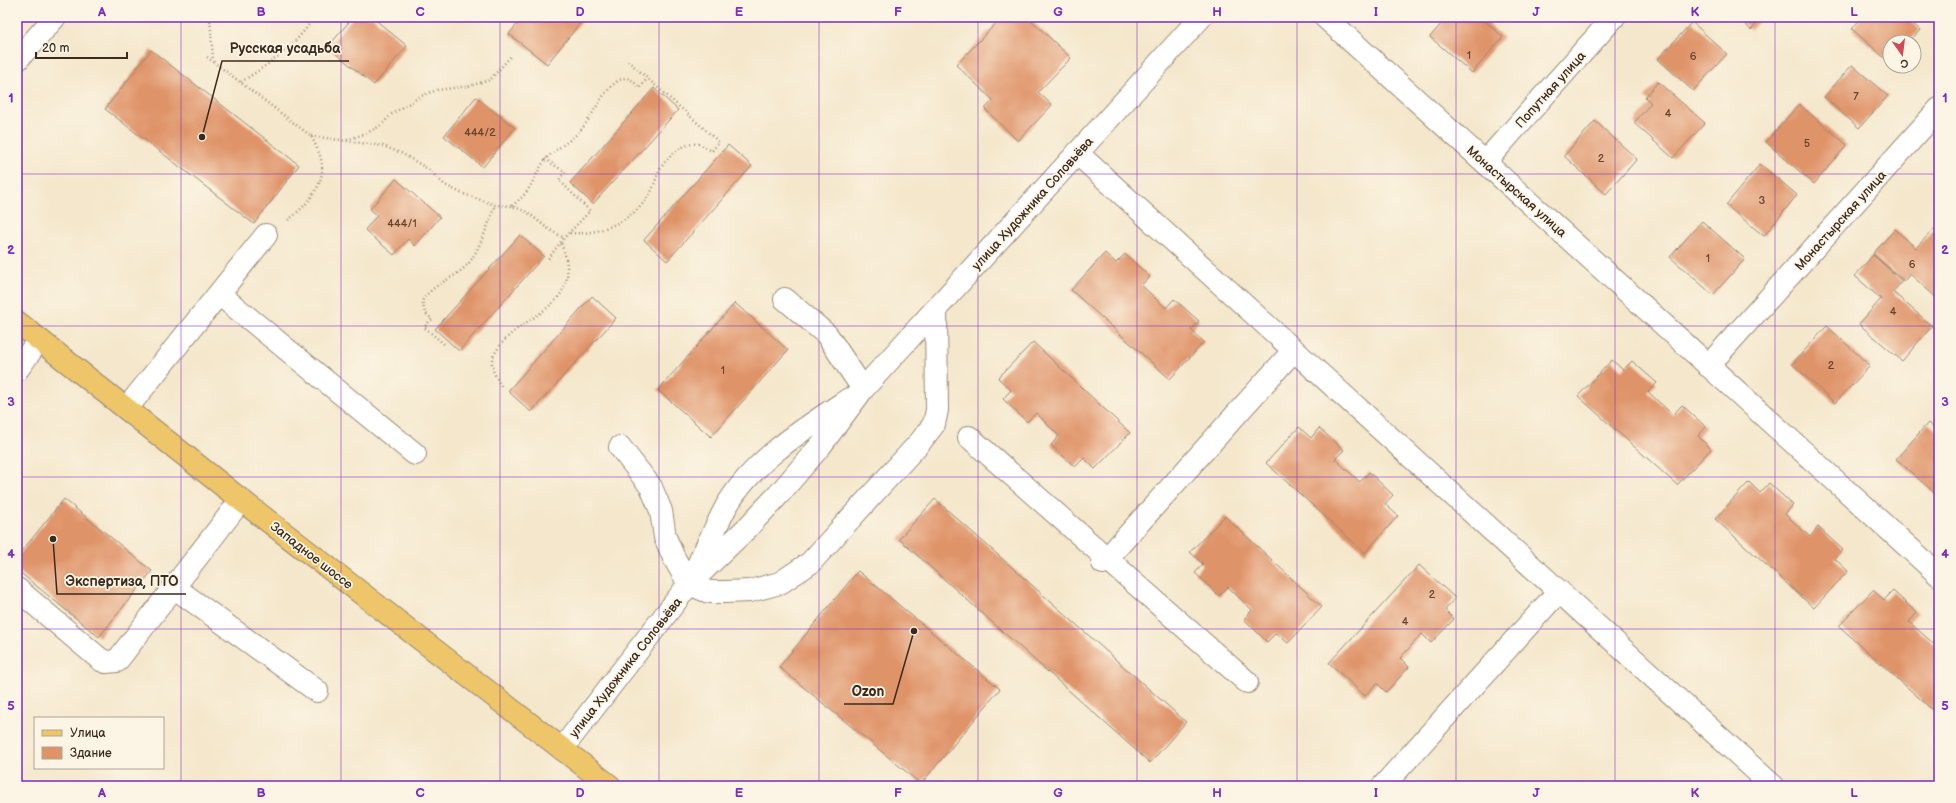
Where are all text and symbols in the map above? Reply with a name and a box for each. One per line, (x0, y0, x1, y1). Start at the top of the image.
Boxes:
text: A (97, 4, 106, 20)
text: B (256, 4, 266, 20)
text: C (415, 4, 425, 20)
text: D (575, 4, 585, 20)
text: E (735, 4, 744, 20)
text: F (894, 4, 902, 20)
text: G (1053, 4, 1063, 20)
text: H (1212, 4, 1222, 20)
text: I (1374, 4, 1378, 20)
text: J (1532, 4, 1540, 20)
text: K (1691, 4, 1700, 20)
text: L (1850, 4, 1858, 20)
scale bar (36, 34, 127, 60)
north arrow (1882, 34, 1922, 74)
callout: Русская усадьба (222, 35, 349, 61)
text: Русская усадьба (230, 40, 341, 57)
text: 20 m (42, 41, 69, 56)
street label: Попутная улица (1512, 48, 1590, 131)
house number: 1 (1467, 49, 1471, 62)
house number: 6 (1690, 50, 1697, 63)
text: С (1899, 56, 1910, 71)
text: 1 (8, 90, 14, 106)
house number: 7 (1853, 90, 1859, 103)
text: 1 (1942, 90, 1948, 106)
house number: 4 (1665, 107, 1672, 120)
house number: 444/2 (464, 126, 496, 139)
street label: улица Художника Соловьёва (969, 133, 1097, 274)
house number: 5 (1804, 137, 1810, 150)
street label: Монастырская улица (1463, 143, 1570, 241)
house number: 2 (1598, 152, 1605, 165)
street label: Монастырская улица (1792, 167, 1890, 274)
house number: 3 (1759, 194, 1766, 207)
house number: 444/1 (387, 217, 417, 230)
text: 2 (7, 242, 15, 258)
text: 2 (1941, 242, 1949, 258)
house number: 1 (1706, 252, 1710, 265)
house number: 6 (1909, 258, 1916, 271)
house number: 4 (1890, 305, 1897, 318)
house number: 2 (1828, 359, 1835, 372)
house number: 1 (721, 364, 725, 377)
text: 3 (7, 394, 15, 410)
text: 3 (1941, 394, 1949, 410)
street label: Западное шоссе (267, 519, 356, 593)
text: 4 (7, 546, 15, 562)
text: 4 (1941, 546, 1949, 562)
callout: Экспертиза, ПТО (57, 568, 186, 594)
text: Экспертиза, ПТО (66, 573, 178, 590)
house number: 2 (1429, 588, 1436, 601)
street label: улица Художника Соловьёва (566, 594, 686, 741)
house number: 4 (1402, 615, 1409, 628)
callout: Ozon (844, 678, 893, 704)
text: Ozon (852, 683, 884, 700)
text: 5 (7, 698, 15, 714)
text: 5 (1941, 698, 1949, 714)
legend (34, 717, 164, 769)
text: Улица (70, 726, 106, 741)
text: Здание (70, 746, 112, 761)
text: A (97, 785, 106, 801)
text: B (256, 785, 266, 801)
text: C (415, 785, 425, 801)
text: D (575, 785, 585, 801)
text: E (735, 785, 744, 801)
text: F (894, 785, 902, 801)
text: G (1053, 785, 1063, 801)
text: H (1212, 785, 1222, 801)
text: I (1374, 785, 1378, 801)
text: J (1532, 785, 1540, 801)
text: K (1691, 785, 1700, 801)
text: L (1850, 785, 1858, 801)

